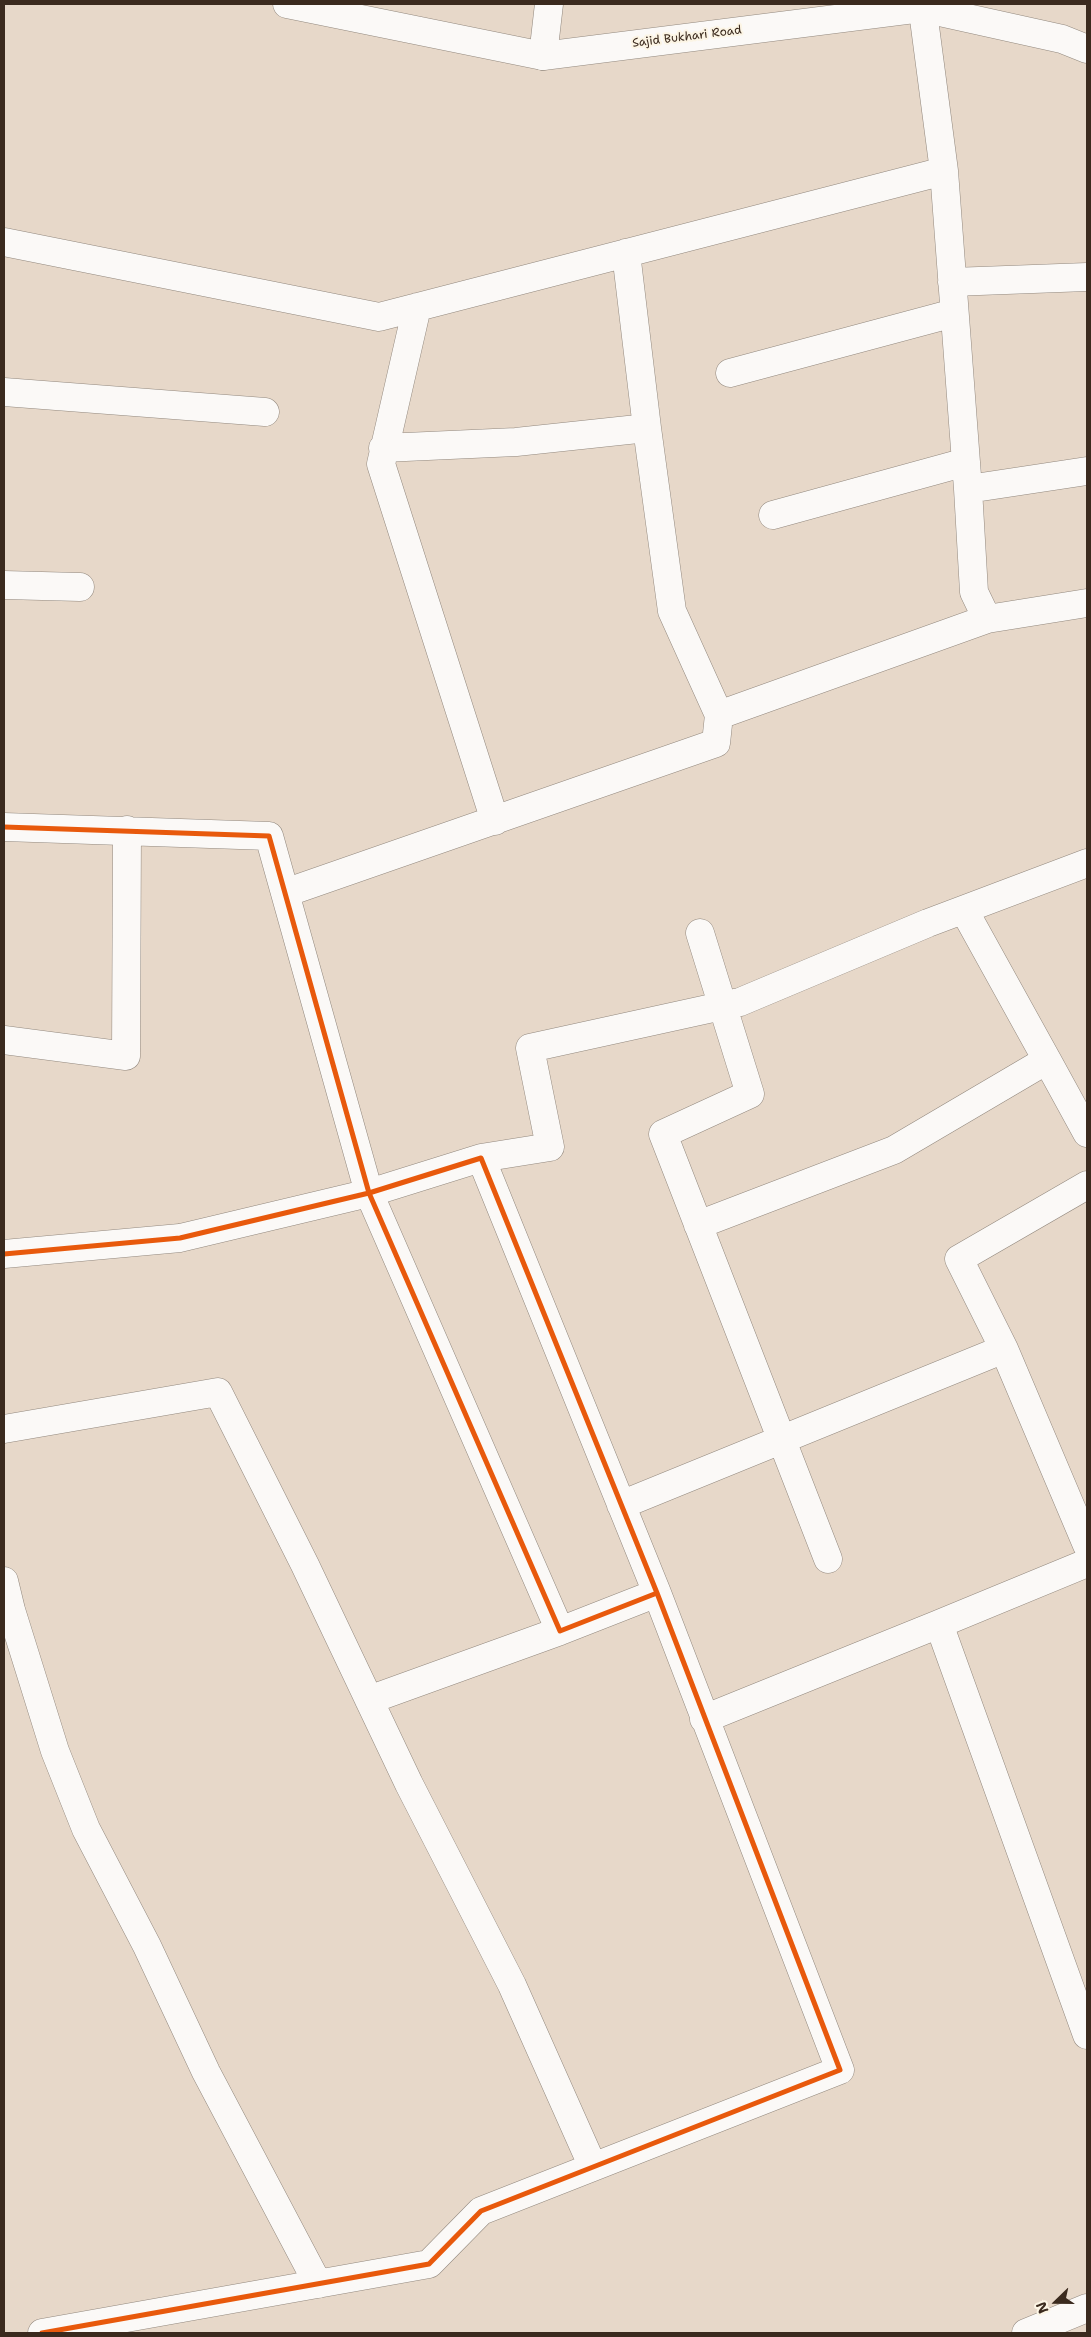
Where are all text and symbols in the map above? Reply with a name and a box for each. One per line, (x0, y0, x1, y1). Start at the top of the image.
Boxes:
street label: Sajid Bukhari Road (632, 23, 742, 51)
north arrow (1031, 2277, 1081, 2327)
text: N (1032, 2299, 1053, 2316)

